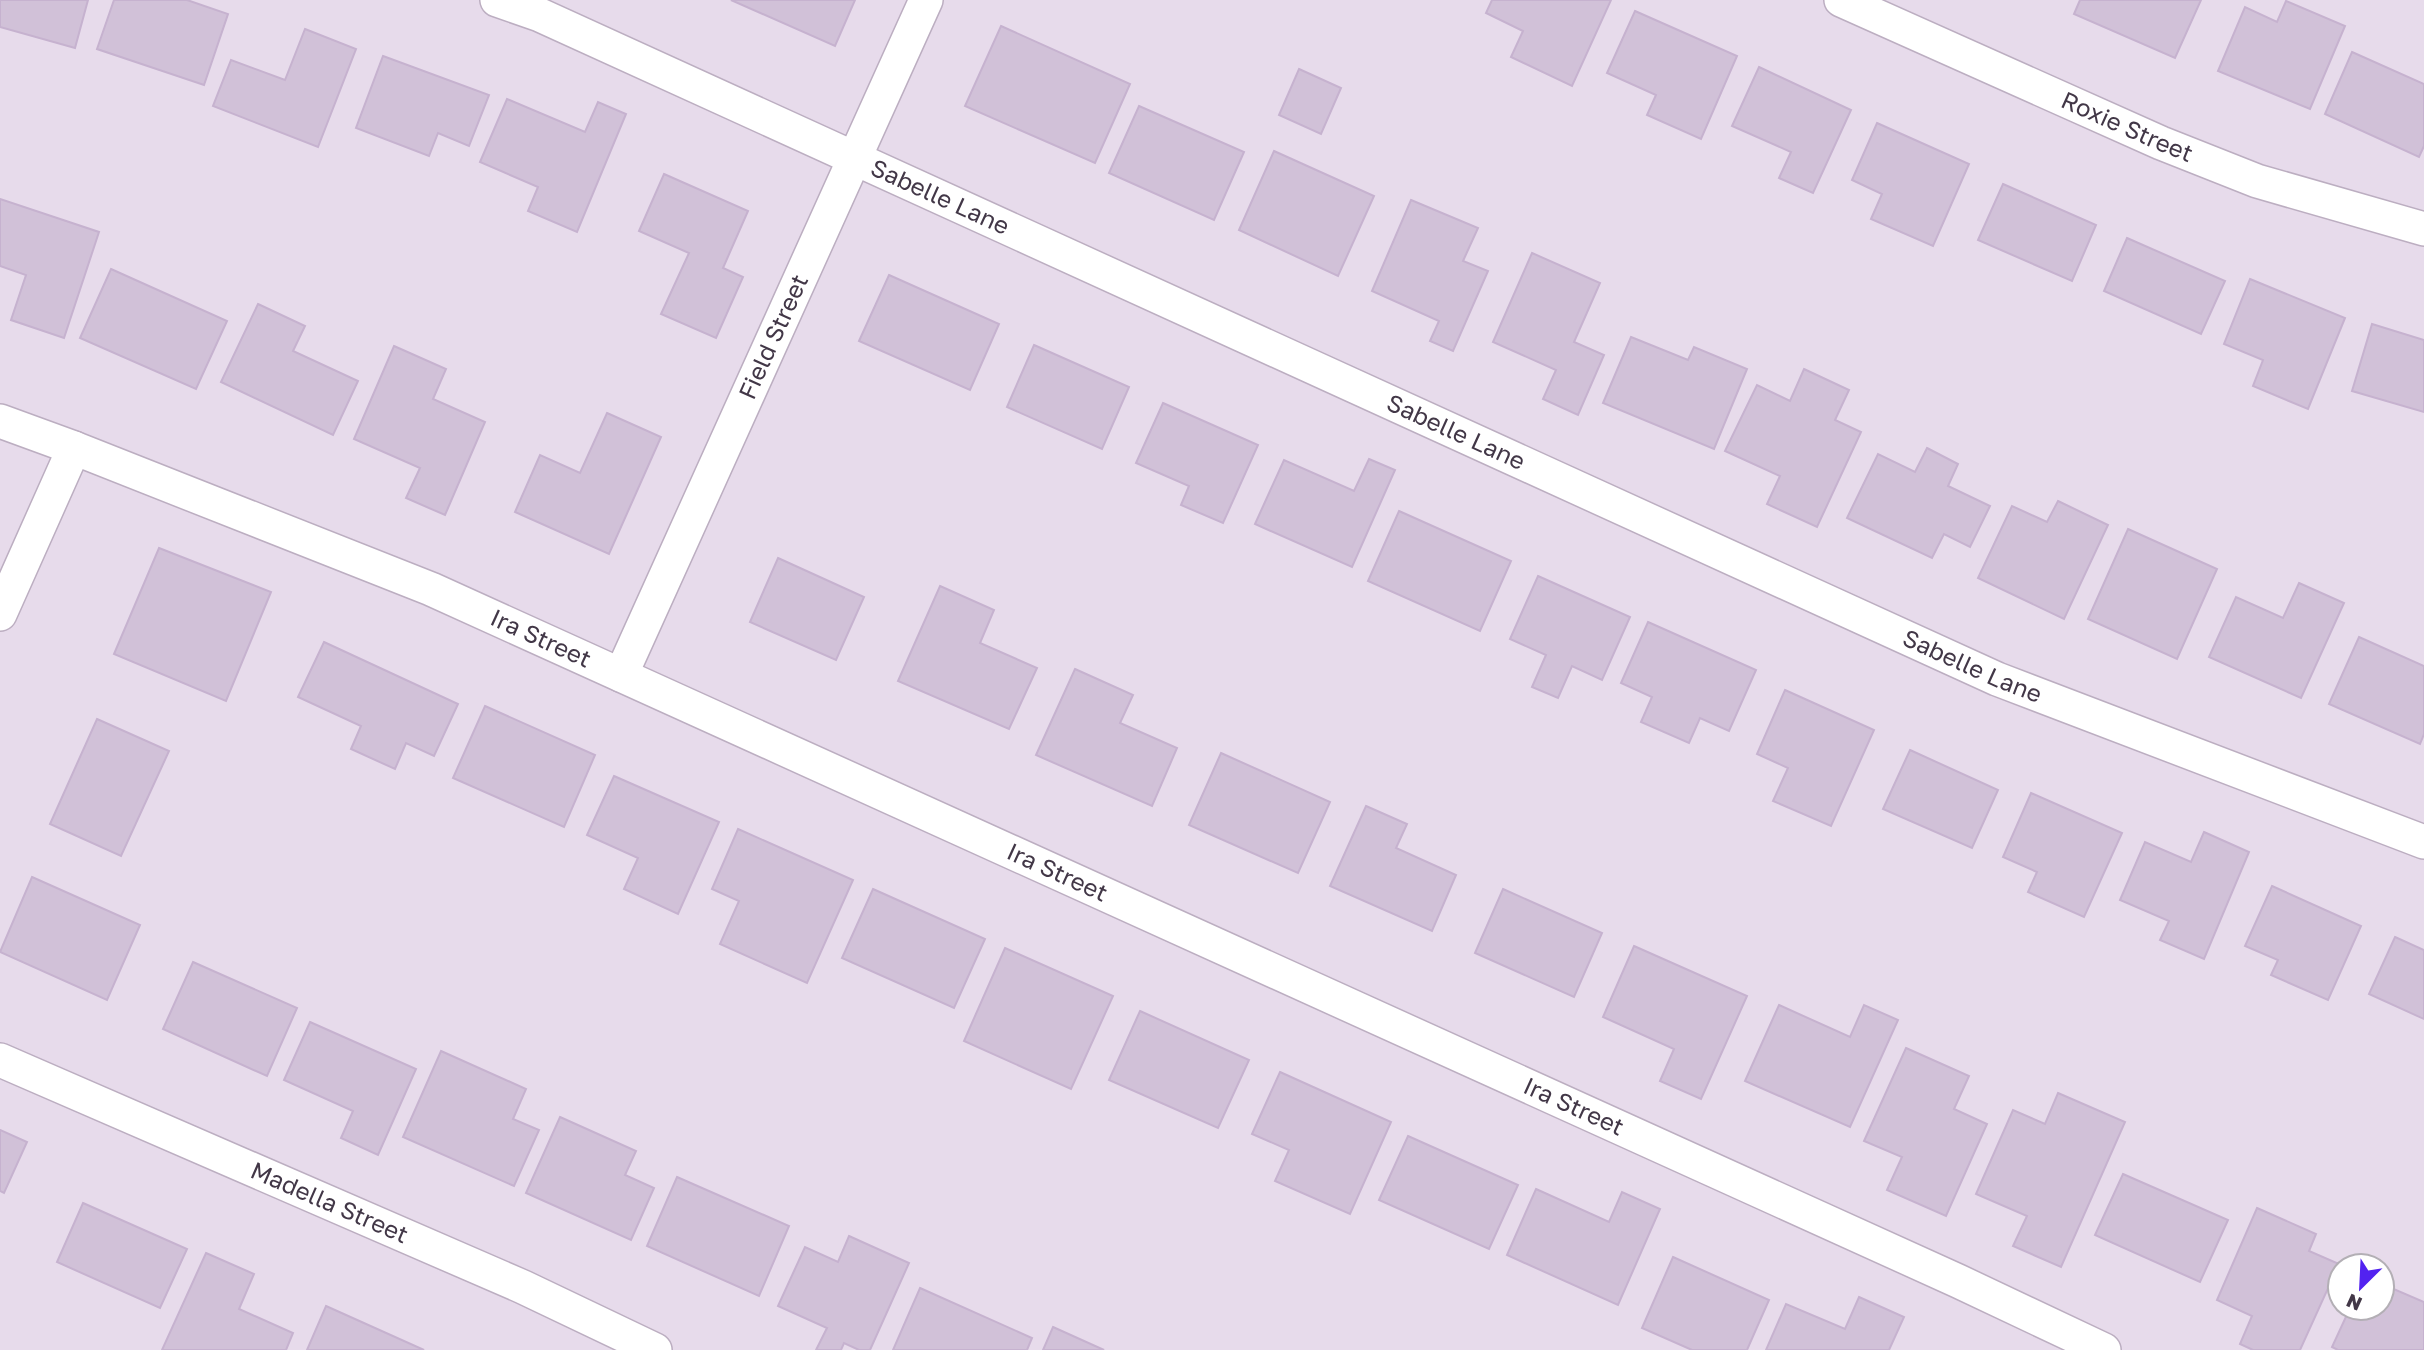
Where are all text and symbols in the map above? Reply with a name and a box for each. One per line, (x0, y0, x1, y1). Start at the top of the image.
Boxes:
street label: Roxie Street (2057, 84, 2197, 167)
street label: Sabelle Lane (867, 152, 1014, 240)
street label: Field Street (732, 269, 813, 403)
street label: Sabelle Lane (1383, 387, 1530, 475)
street label: Ira Street (486, 602, 596, 673)
street label: Sabelle Lane (1899, 622, 2046, 708)
street label: Ira Street (1003, 836, 1113, 907)
street label: Ira Street (1519, 1070, 1629, 1141)
street label: Madella Street (247, 1155, 413, 1248)
north arrow (2326, 1252, 2396, 1322)
text: N (2343, 1290, 2365, 1316)

